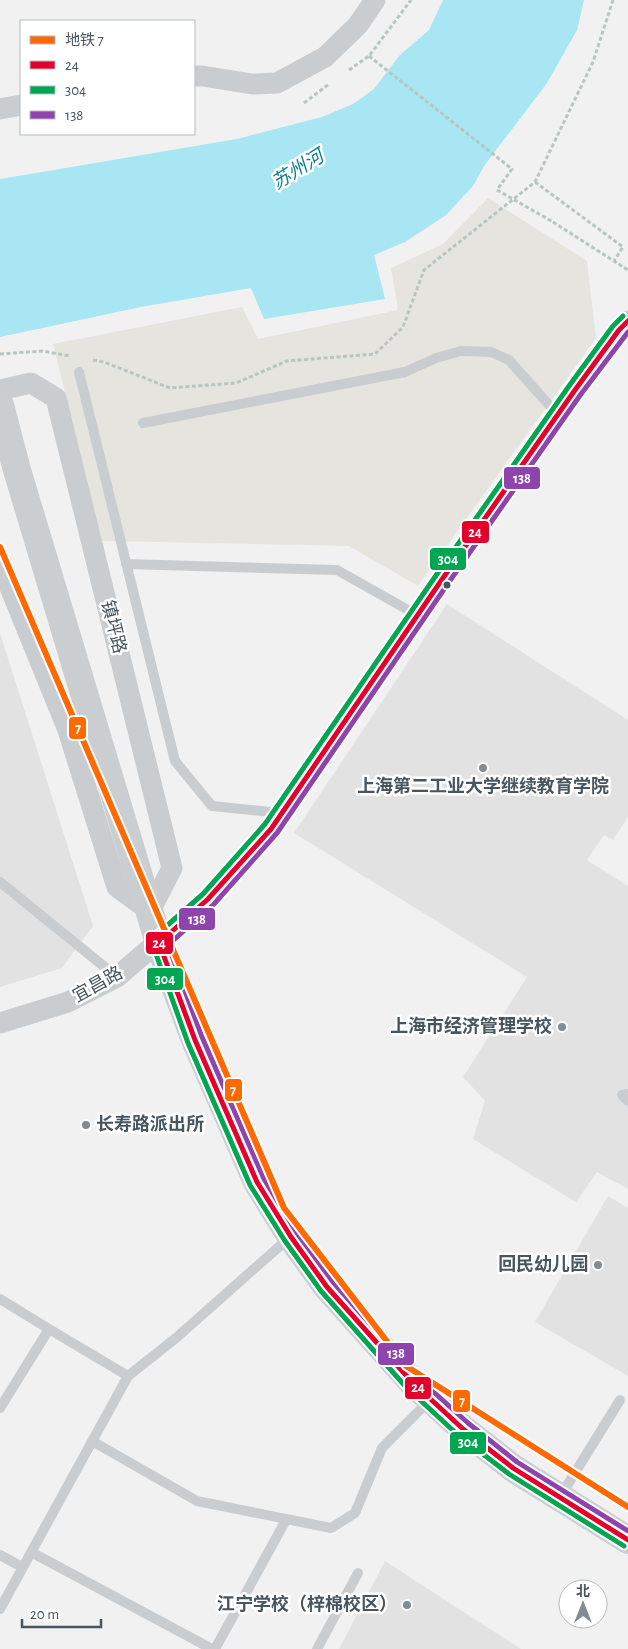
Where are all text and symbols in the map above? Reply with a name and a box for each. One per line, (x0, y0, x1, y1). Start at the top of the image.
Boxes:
legend (20, 20, 195, 135)
text: 地铁 7 (65, 32, 104, 48)
text: 24 (65, 58, 79, 73)
text: 304 (65, 83, 86, 98)
text: 138 (65, 108, 83, 123)
water label: 苏州河 (268, 144, 331, 193)
line badge: 138 (503, 466, 541, 490)
text: 138 (513, 472, 531, 486)
line badge: 24 (461, 520, 490, 544)
text: 24 (468, 526, 482, 540)
line badge: 304 (429, 547, 467, 571)
text: 304 (438, 553, 458, 567)
unlabelled marker (442, 580, 452, 590)
street label: 镇坪路 (98, 598, 130, 655)
line badge: 7 (68, 716, 87, 740)
text: 7 (75, 722, 81, 736)
marker: 上海第二工业大学继续教育学院 (477, 762, 489, 774)
place label: 上海第二工业大学继续教育学院 (357, 776, 609, 796)
line badge: 138 (178, 907, 216, 931)
text: 138 (188, 913, 206, 927)
line badge: 24 (145, 931, 174, 955)
text: 24 (152, 937, 166, 951)
street label: 宜昌路 (69, 962, 126, 1006)
line badge: 304 (146, 967, 184, 991)
text: 304 (155, 973, 175, 987)
place label: 上海市经济管理学校 (390, 1016, 552, 1036)
marker: 上海市经济管理学校 (556, 1021, 568, 1033)
line badge: 7 (224, 1078, 243, 1102)
text: 7 (230, 1084, 236, 1098)
place label: 长寿路派出所 (96, 1114, 204, 1134)
marker: 长寿路派出所 (80, 1119, 92, 1131)
place label: 回民幼儿园 (498, 1254, 588, 1274)
marker: 回民幼儿园 (592, 1259, 604, 1271)
line badge: 138 (377, 1342, 415, 1366)
text: 138 (387, 1347, 405, 1361)
line badge: 24 (404, 1376, 432, 1400)
text: 24 (411, 1381, 425, 1395)
line badge: 7 (452, 1389, 471, 1413)
text: 7 (459, 1395, 465, 1409)
line badge: 304 (449, 1431, 487, 1455)
text: 304 (458, 1436, 478, 1450)
north arrow (558, 1579, 608, 1629)
text: 北 (576, 1584, 590, 1599)
place label: 江宁学校（梓棉校区） (217, 1594, 397, 1614)
scale bar (22, 1596, 101, 1628)
marker: 江宁学校（梓棉校区） (401, 1599, 413, 1611)
text: 20 m (30, 1607, 59, 1622)

